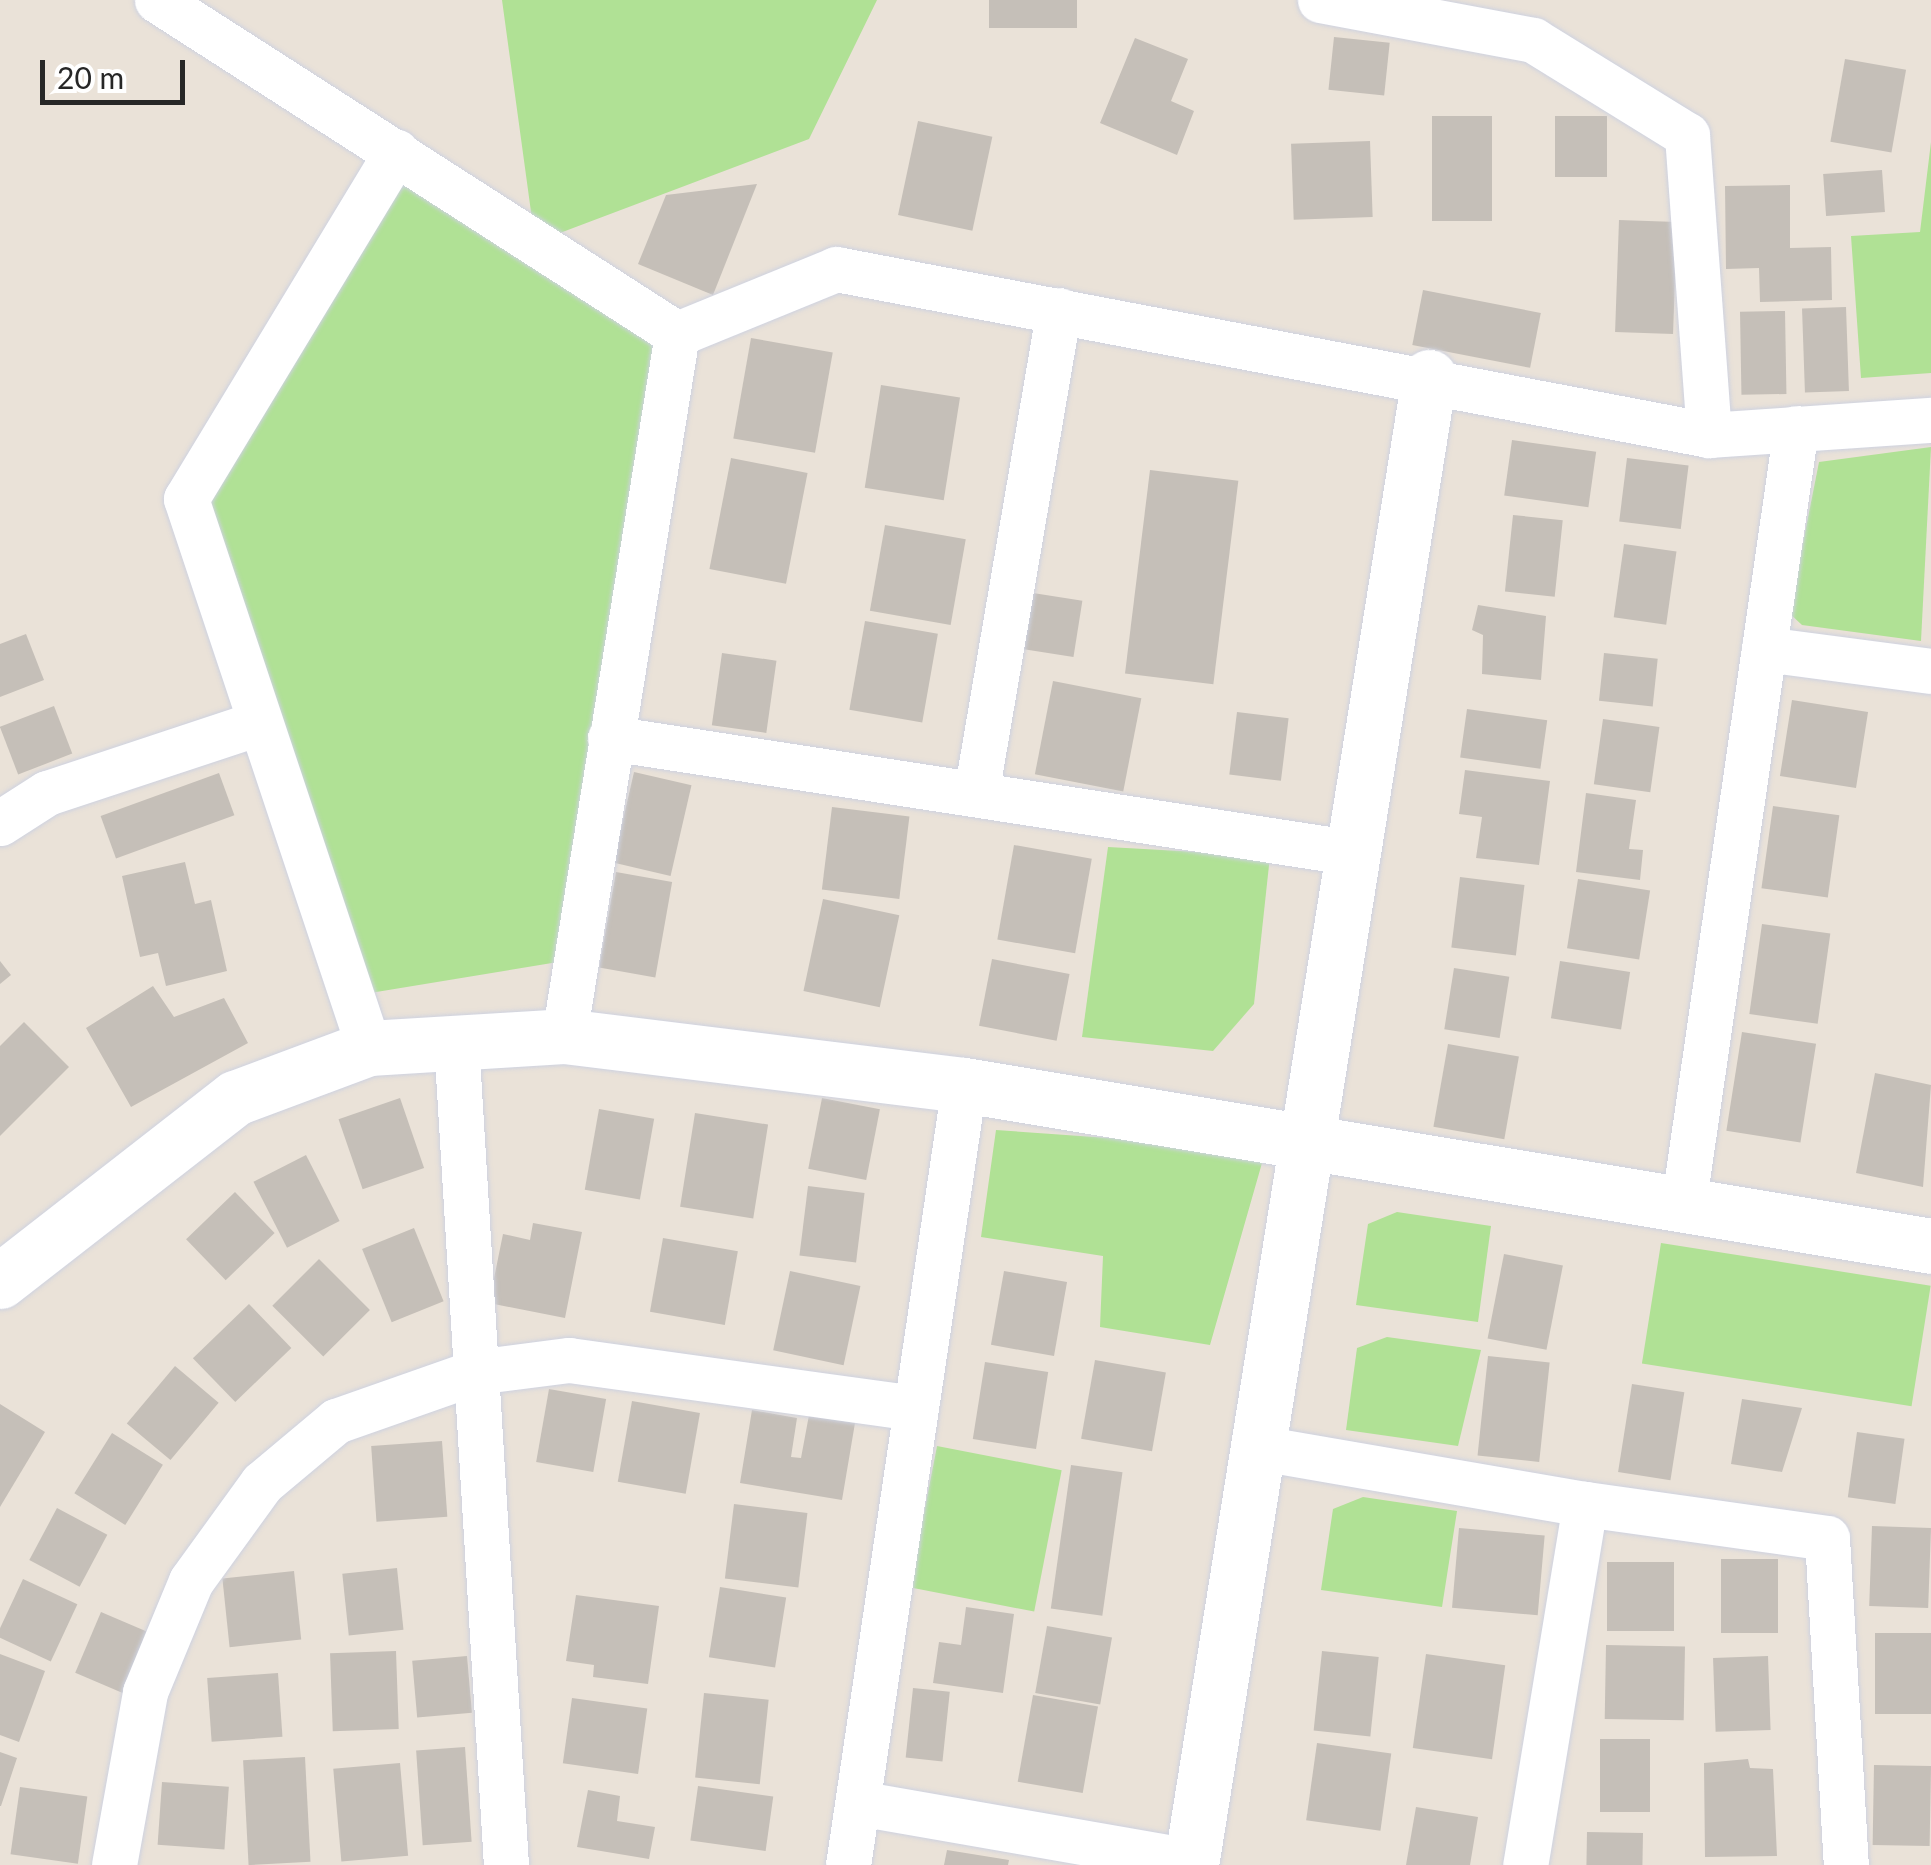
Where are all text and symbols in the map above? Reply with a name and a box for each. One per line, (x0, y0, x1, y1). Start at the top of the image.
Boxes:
scale bar (45, 40, 190, 102)
text: 20 m (57, 59, 124, 95)

